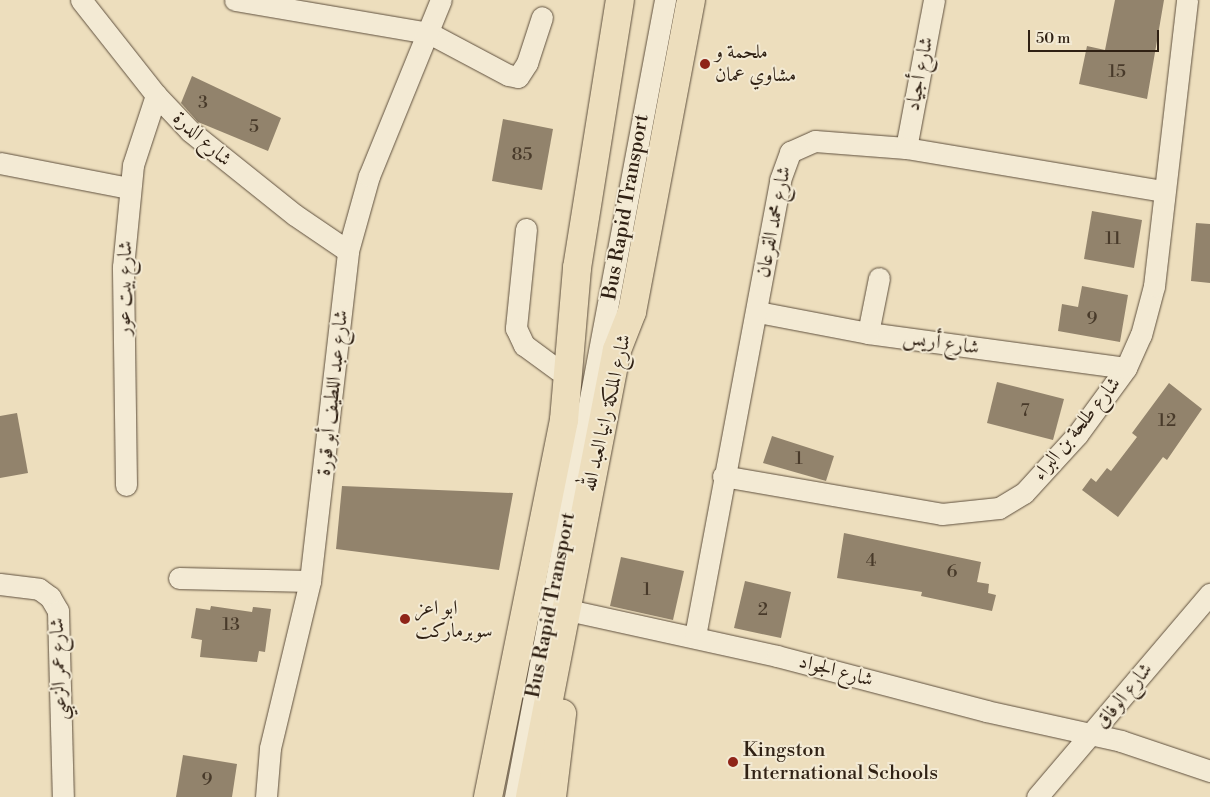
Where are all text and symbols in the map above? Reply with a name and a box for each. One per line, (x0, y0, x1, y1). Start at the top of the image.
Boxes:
scale bar (1030, 20, 1161, 52)
text: 50 m (1036, 29, 1070, 48)
street label: شارع أجياد (901, 35, 939, 113)
place label: ملحمة و مشاوي عمان (715, 40, 796, 87)
marker: ملحمة و مشاوي عمان (699, 58, 711, 70)
house number: 15 (1108, 61, 1126, 83)
house number: 3 (198, 92, 208, 114)
street label: شارع الدرة (168, 106, 236, 172)
street label: Bus Rapid Transport (598, 112, 654, 302)
house number: 5 (249, 116, 259, 138)
house number: 85 (512, 144, 532, 166)
street label: شارع محمد القرعان (751, 164, 797, 280)
house number: 11 (1105, 228, 1121, 250)
street label: شارع بيت عور (112, 241, 138, 335)
house number: 9 (1087, 308, 1097, 330)
street label: شارع عبد اللطيف أبو قورة (312, 309, 354, 477)
street label: شارع أريس (901, 326, 981, 360)
street label: شارع الملكة رانيا العبد الله (577, 332, 637, 494)
street label: شارع طلحة بن البراء (1028, 372, 1126, 486)
house number: 7 (1020, 400, 1030, 422)
house number: 12 (1158, 410, 1176, 432)
house number: 1 (795, 448, 803, 470)
street label: Bus Rapid Transport (521, 510, 581, 700)
house number: 4 (866, 550, 876, 572)
house number: 6 (947, 561, 957, 583)
house number: 1 (643, 579, 651, 601)
place label: ابو اعز سوبرماركت (415, 596, 493, 643)
house number: 2 (758, 599, 768, 621)
marker: ابو اعز سوبرماركت (399, 613, 411, 625)
house number: 13 (222, 614, 240, 636)
street label: شارع عمر الزعبي (45, 617, 73, 721)
street label: شارع الجواد (796, 650, 876, 692)
street label: شارع الوفاق (1090, 658, 1158, 734)
place label: Kingston International Schools (743, 738, 938, 785)
marker: Kingston International Schools (727, 756, 739, 768)
house number: 9 (202, 769, 212, 791)

